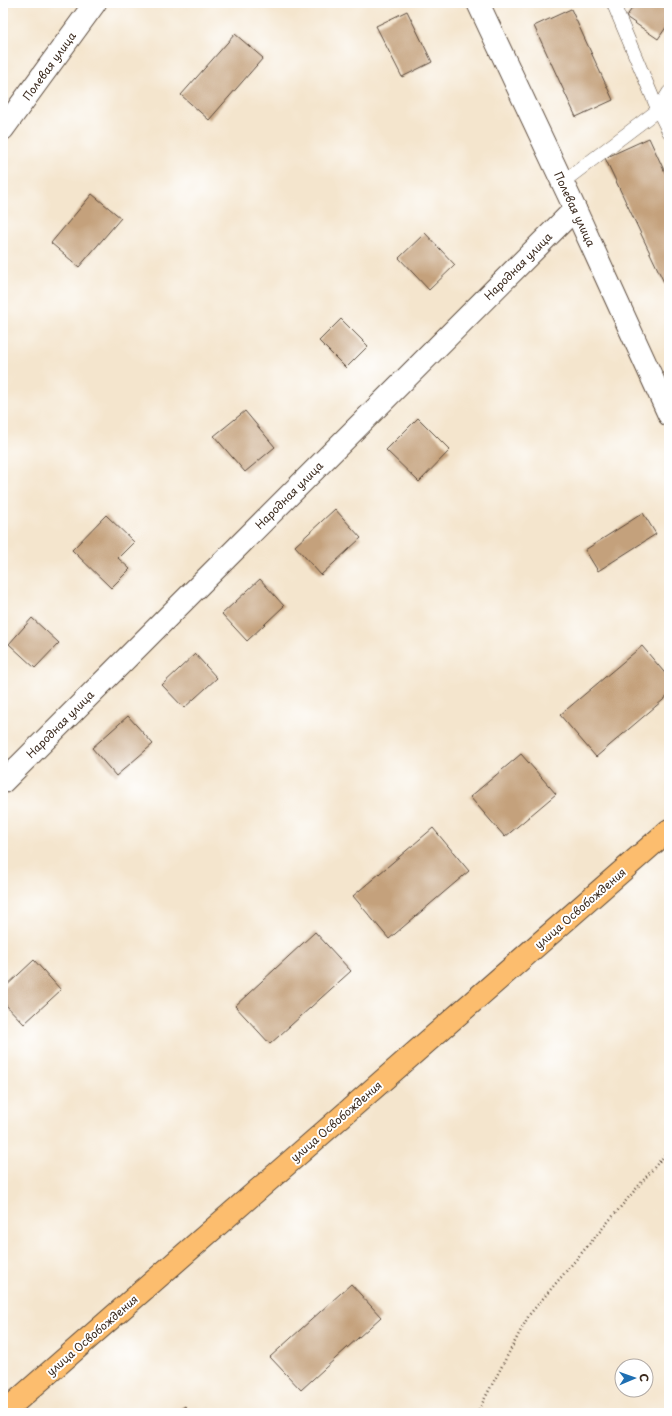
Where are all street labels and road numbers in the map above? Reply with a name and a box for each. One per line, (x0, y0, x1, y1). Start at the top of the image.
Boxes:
street label: Полевая улица (18, 28, 80, 104)
street label: Полевая улица (550, 169, 600, 250)
street label: Народная улица (480, 228, 556, 304)
street label: Народная улица (251, 457, 327, 533)
street label: Народная улица (22, 686, 98, 762)
street label: улица Освобождения (531, 863, 629, 953)
street label: улица Освобождения (287, 1076, 385, 1166)
street label: улица Освобождения (43, 1290, 141, 1380)

